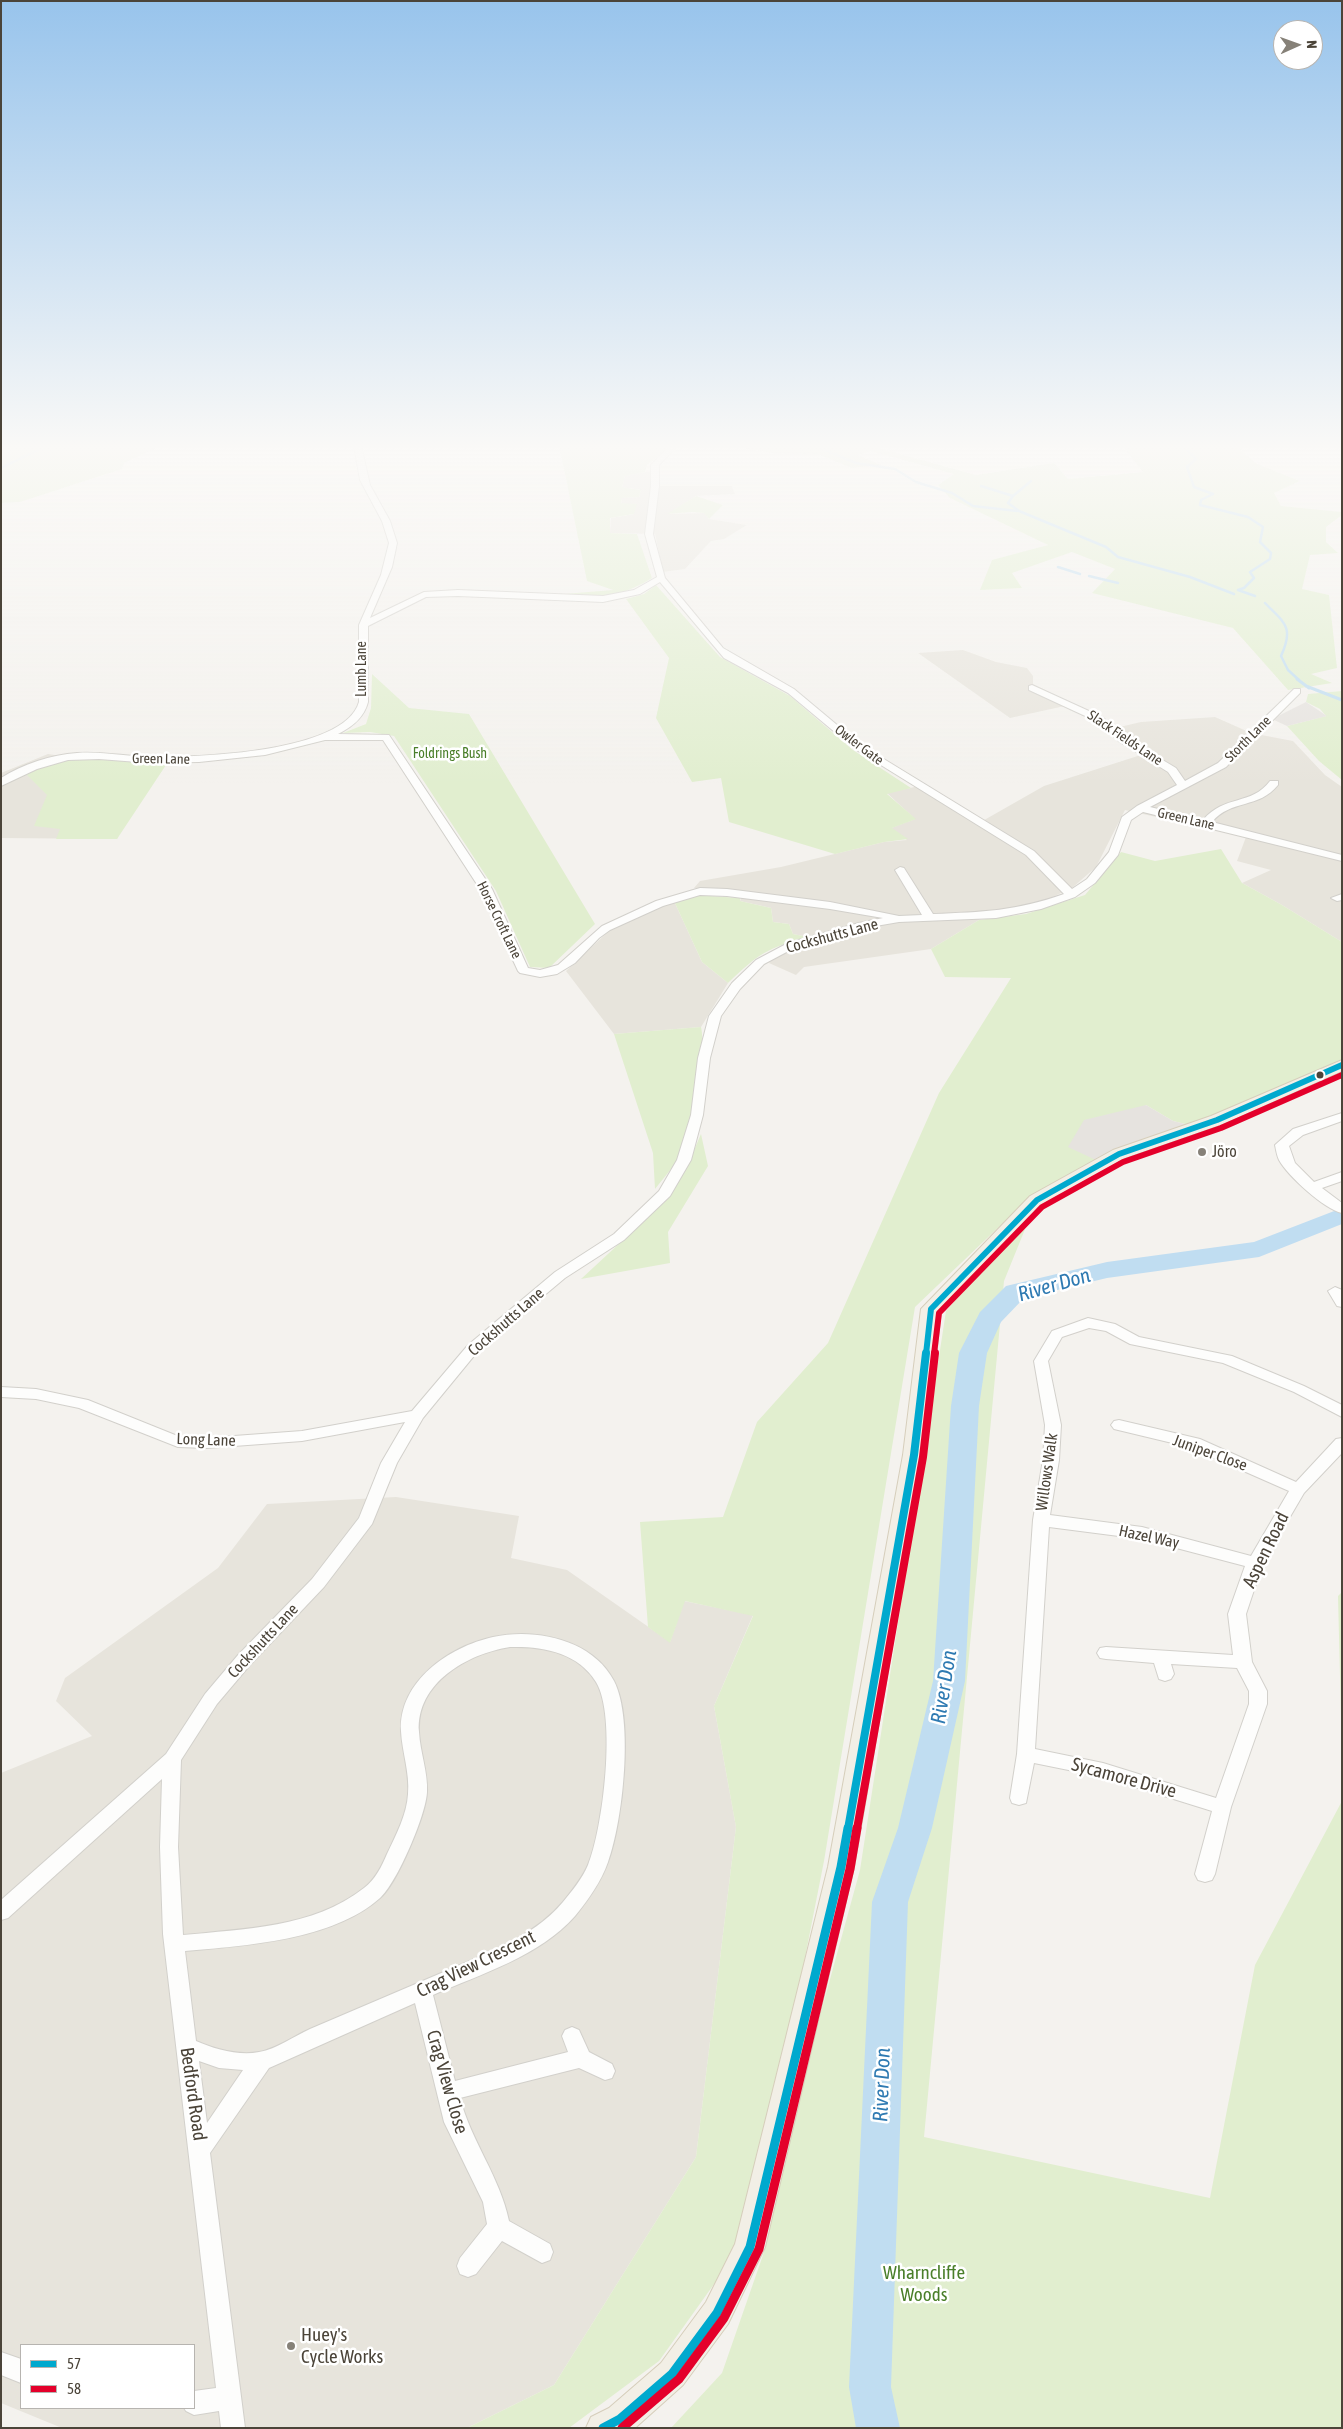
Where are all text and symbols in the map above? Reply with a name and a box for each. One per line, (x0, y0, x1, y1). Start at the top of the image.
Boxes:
north arrow (1273, 20, 1323, 70)
text: N (1304, 40, 1320, 49)
street label: Lumb Lane (354, 641, 370, 697)
street label: Slack Fields Lane (1084, 707, 1166, 769)
street label: Storth Lane (1221, 712, 1275, 766)
street label: Owler Gate (831, 721, 887, 769)
park label: Foldrings Bush (413, 746, 487, 762)
street label: Green Lane (132, 750, 190, 768)
street label: Green Lane (1156, 804, 1216, 834)
street label: Horse Croft Lane (473, 879, 525, 961)
street label: Cockshutts Lane (784, 914, 880, 958)
unlabelled marker (1315, 1070, 1325, 1080)
place label: Jöro (1212, 1142, 1237, 1162)
marker: Jöro (1196, 1146, 1208, 1158)
water label: River Don (1015, 1263, 1093, 1307)
street label: Cockshutts Lane (464, 1284, 548, 1360)
street label: Long Lane (176, 1429, 236, 1451)
street label: Juniper Close (1170, 1431, 1250, 1475)
street label: Willows Walk (1032, 1432, 1062, 1512)
street label: Aspen Road (1238, 1508, 1294, 1592)
street label: Hazel Way (1117, 1521, 1181, 1553)
street label: Cockshutts Lane (224, 1600, 302, 1682)
water label: River Don (926, 1648, 962, 1726)
street label: Sycamore Drive (1069, 1753, 1179, 1803)
street label: Crag View Crescent (413, 1925, 539, 2003)
street label: Crag View Close (421, 2027, 473, 2137)
street label: Bedford Road (175, 2046, 211, 2142)
water label: River Don (868, 2047, 896, 2123)
park label: Wharncliffe Woods (883, 2262, 965, 2306)
place label: Huey's Cycle Works (301, 2324, 383, 2368)
marker: Huey's Cycle Works (285, 2340, 297, 2352)
legend (20, 2344, 195, 2409)
text: 57 (67, 2355, 81, 2372)
text: 58 (67, 2380, 81, 2397)

